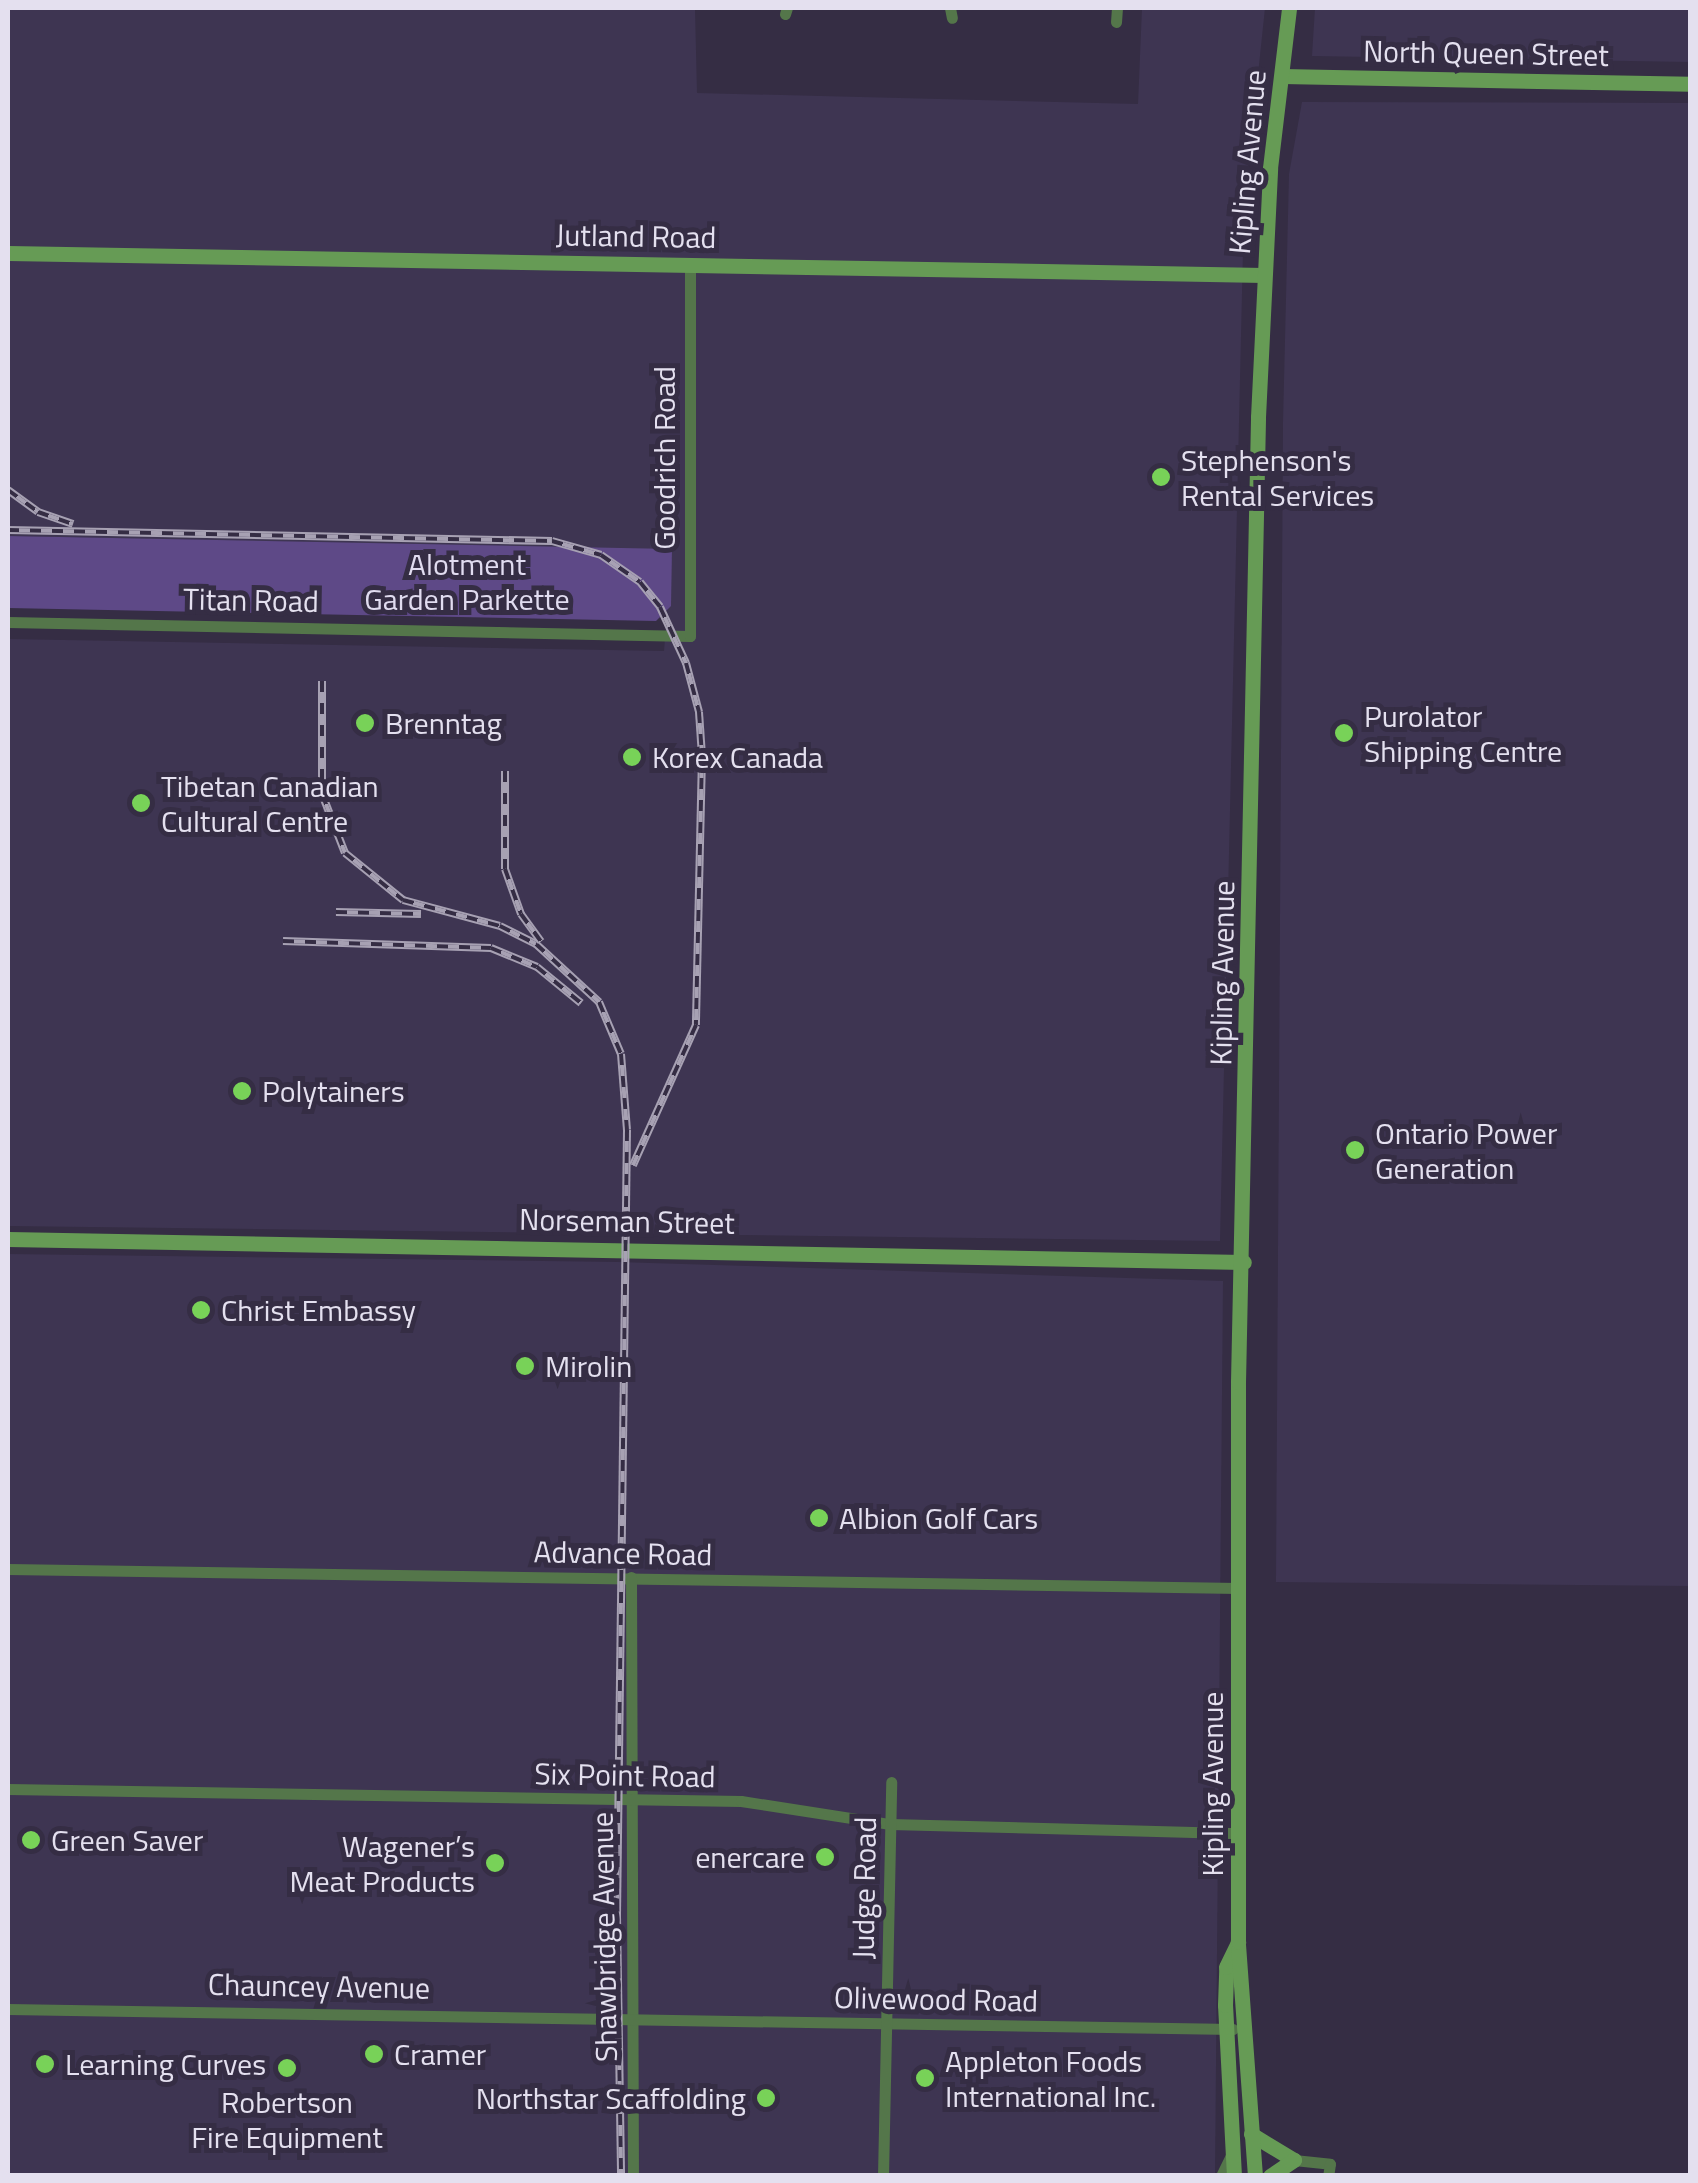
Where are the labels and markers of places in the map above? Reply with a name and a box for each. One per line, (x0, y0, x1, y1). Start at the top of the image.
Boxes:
place label: Stephenson's Rental Services (1181, 442, 1374, 512)
marker: Stephenson's Rental Services (1150, 466, 1172, 488)
place label: Purolator Shipping Centre (1364, 698, 1562, 768)
place label: Brenntag (385, 705, 502, 741)
marker: Brenntag (354, 712, 376, 734)
marker: Purolator Shipping Centre (1333, 722, 1355, 744)
place label: Korex Canada (652, 739, 823, 775)
marker: Korex Canada (621, 746, 643, 768)
place label: Tibetan Canadian Cultural Centre (161, 768, 379, 838)
marker: Tibetan Canadian Cultural Centre (130, 792, 152, 814)
place label: Polytainers (262, 1073, 405, 1109)
marker: Polytainers (231, 1080, 253, 1102)
place label: Ontario Power Generation (1375, 1115, 1557, 1186)
marker: Ontario Power Generation (1344, 1139, 1366, 1161)
place label: Christ Embassy (221, 1292, 416, 1328)
marker: Christ Embassy (190, 1299, 212, 1321)
place label: Mirolin (545, 1348, 632, 1384)
marker: Mirolin (514, 1355, 536, 1377)
place label: Albion Golf Cars (839, 1500, 1038, 1536)
marker: Albion Golf Cars (808, 1507, 830, 1529)
place label: Green Saver (51, 1822, 203, 1858)
place label: Wagener’s Meat Products (290, 1828, 475, 1898)
marker: Green Saver (20, 1829, 42, 1851)
place label: enercare (695, 1839, 805, 1875)
marker: enercare (814, 1846, 836, 1868)
marker: Wagener’s Meat Products (484, 1852, 506, 1874)
place label: Cramer (394, 2036, 486, 2072)
marker: Cramer (363, 2043, 385, 2065)
place label: Appleton Foods International Inc. (945, 2043, 1156, 2114)
place label: Learning Curves (65, 2046, 266, 2082)
marker: Learning Curves (34, 2053, 56, 2075)
marker: Robertson Fire Equipment (276, 2057, 298, 2079)
marker: Appleton Foods International Inc. (914, 2067, 936, 2089)
place label: Northstar Scaffolding (476, 2080, 746, 2116)
place label: Robertson Fire Equipment (191, 2084, 383, 2154)
marker: Northstar Scaffolding (755, 2087, 777, 2109)

